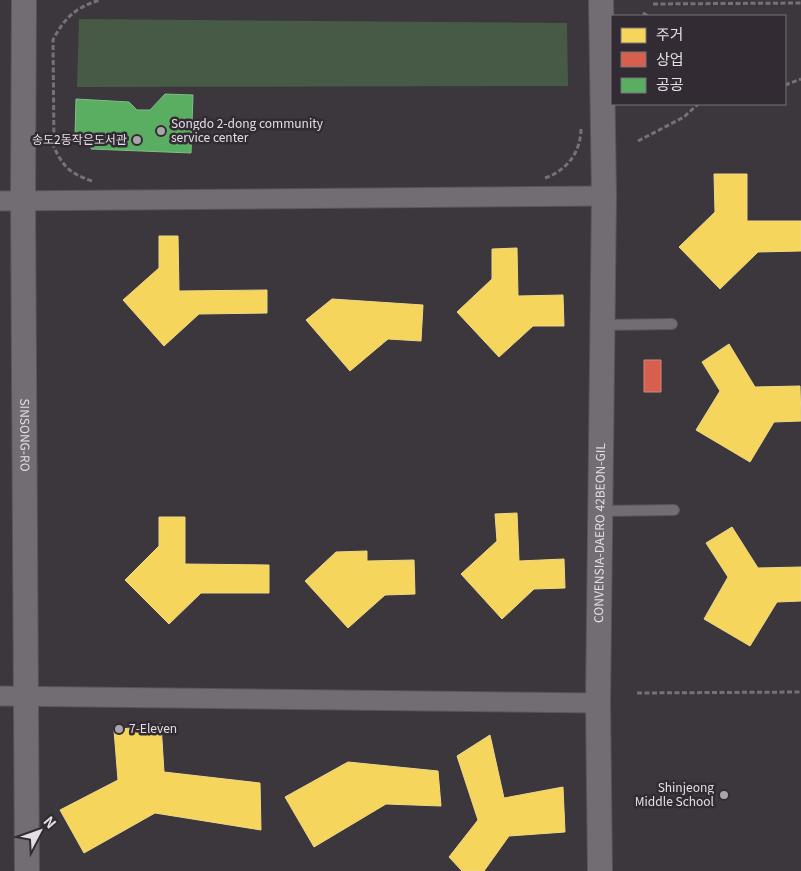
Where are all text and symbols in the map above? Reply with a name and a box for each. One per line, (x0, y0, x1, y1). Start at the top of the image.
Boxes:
legend (611, 15, 786, 105)
text: 주거 (656, 23, 684, 44)
text: 상업 (656, 48, 684, 69)
text: 공공 (656, 73, 684, 94)
place label: Songdo 2-dong community service center (171, 114, 324, 145)
marker: Songdo 2-dong community service center (155, 125, 167, 137)
place label: 송도2동작은도서관 (32, 130, 127, 147)
marker: 송도2동작은도서관 (131, 134, 143, 146)
street label: SINSONG-RO (17, 398, 35, 472)
street label: CONVENSIA-DAERO 42BEON-GIL (589, 443, 608, 623)
place label: 7-Eleven (129, 719, 177, 736)
marker: 7-Eleven (113, 723, 125, 735)
place label: Shinjeong Middle School (635, 778, 714, 809)
marker: Shinjeong Middle School (718, 789, 730, 801)
north arrow (15, 806, 65, 856)
text: N (40, 811, 62, 832)

